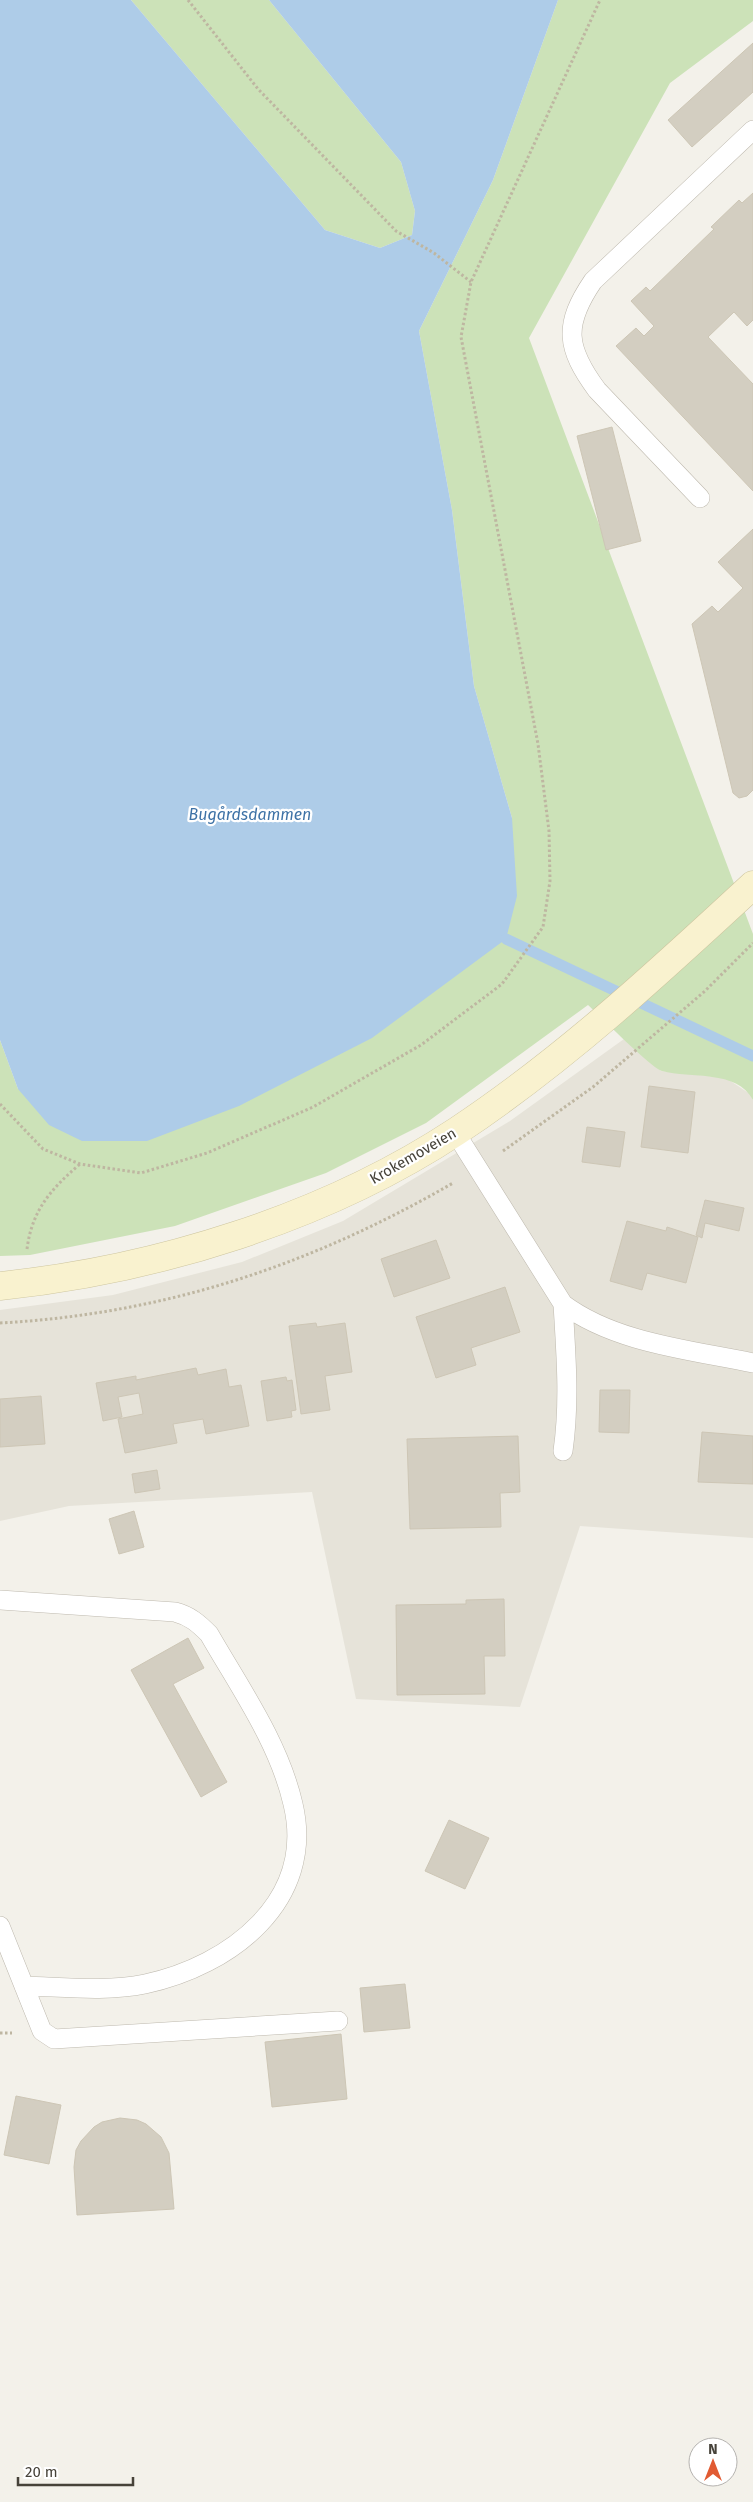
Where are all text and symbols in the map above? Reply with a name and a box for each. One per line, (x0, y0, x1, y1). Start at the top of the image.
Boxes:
water label: Bugårdsdammen (189, 805, 311, 824)
street label: Krokemoveien (367, 1124, 459, 1188)
north arrow (688, 2437, 738, 2487)
text: N (708, 2441, 718, 2458)
scale bar (18, 2454, 132, 2486)
text: 20 m (25, 2463, 58, 2481)

